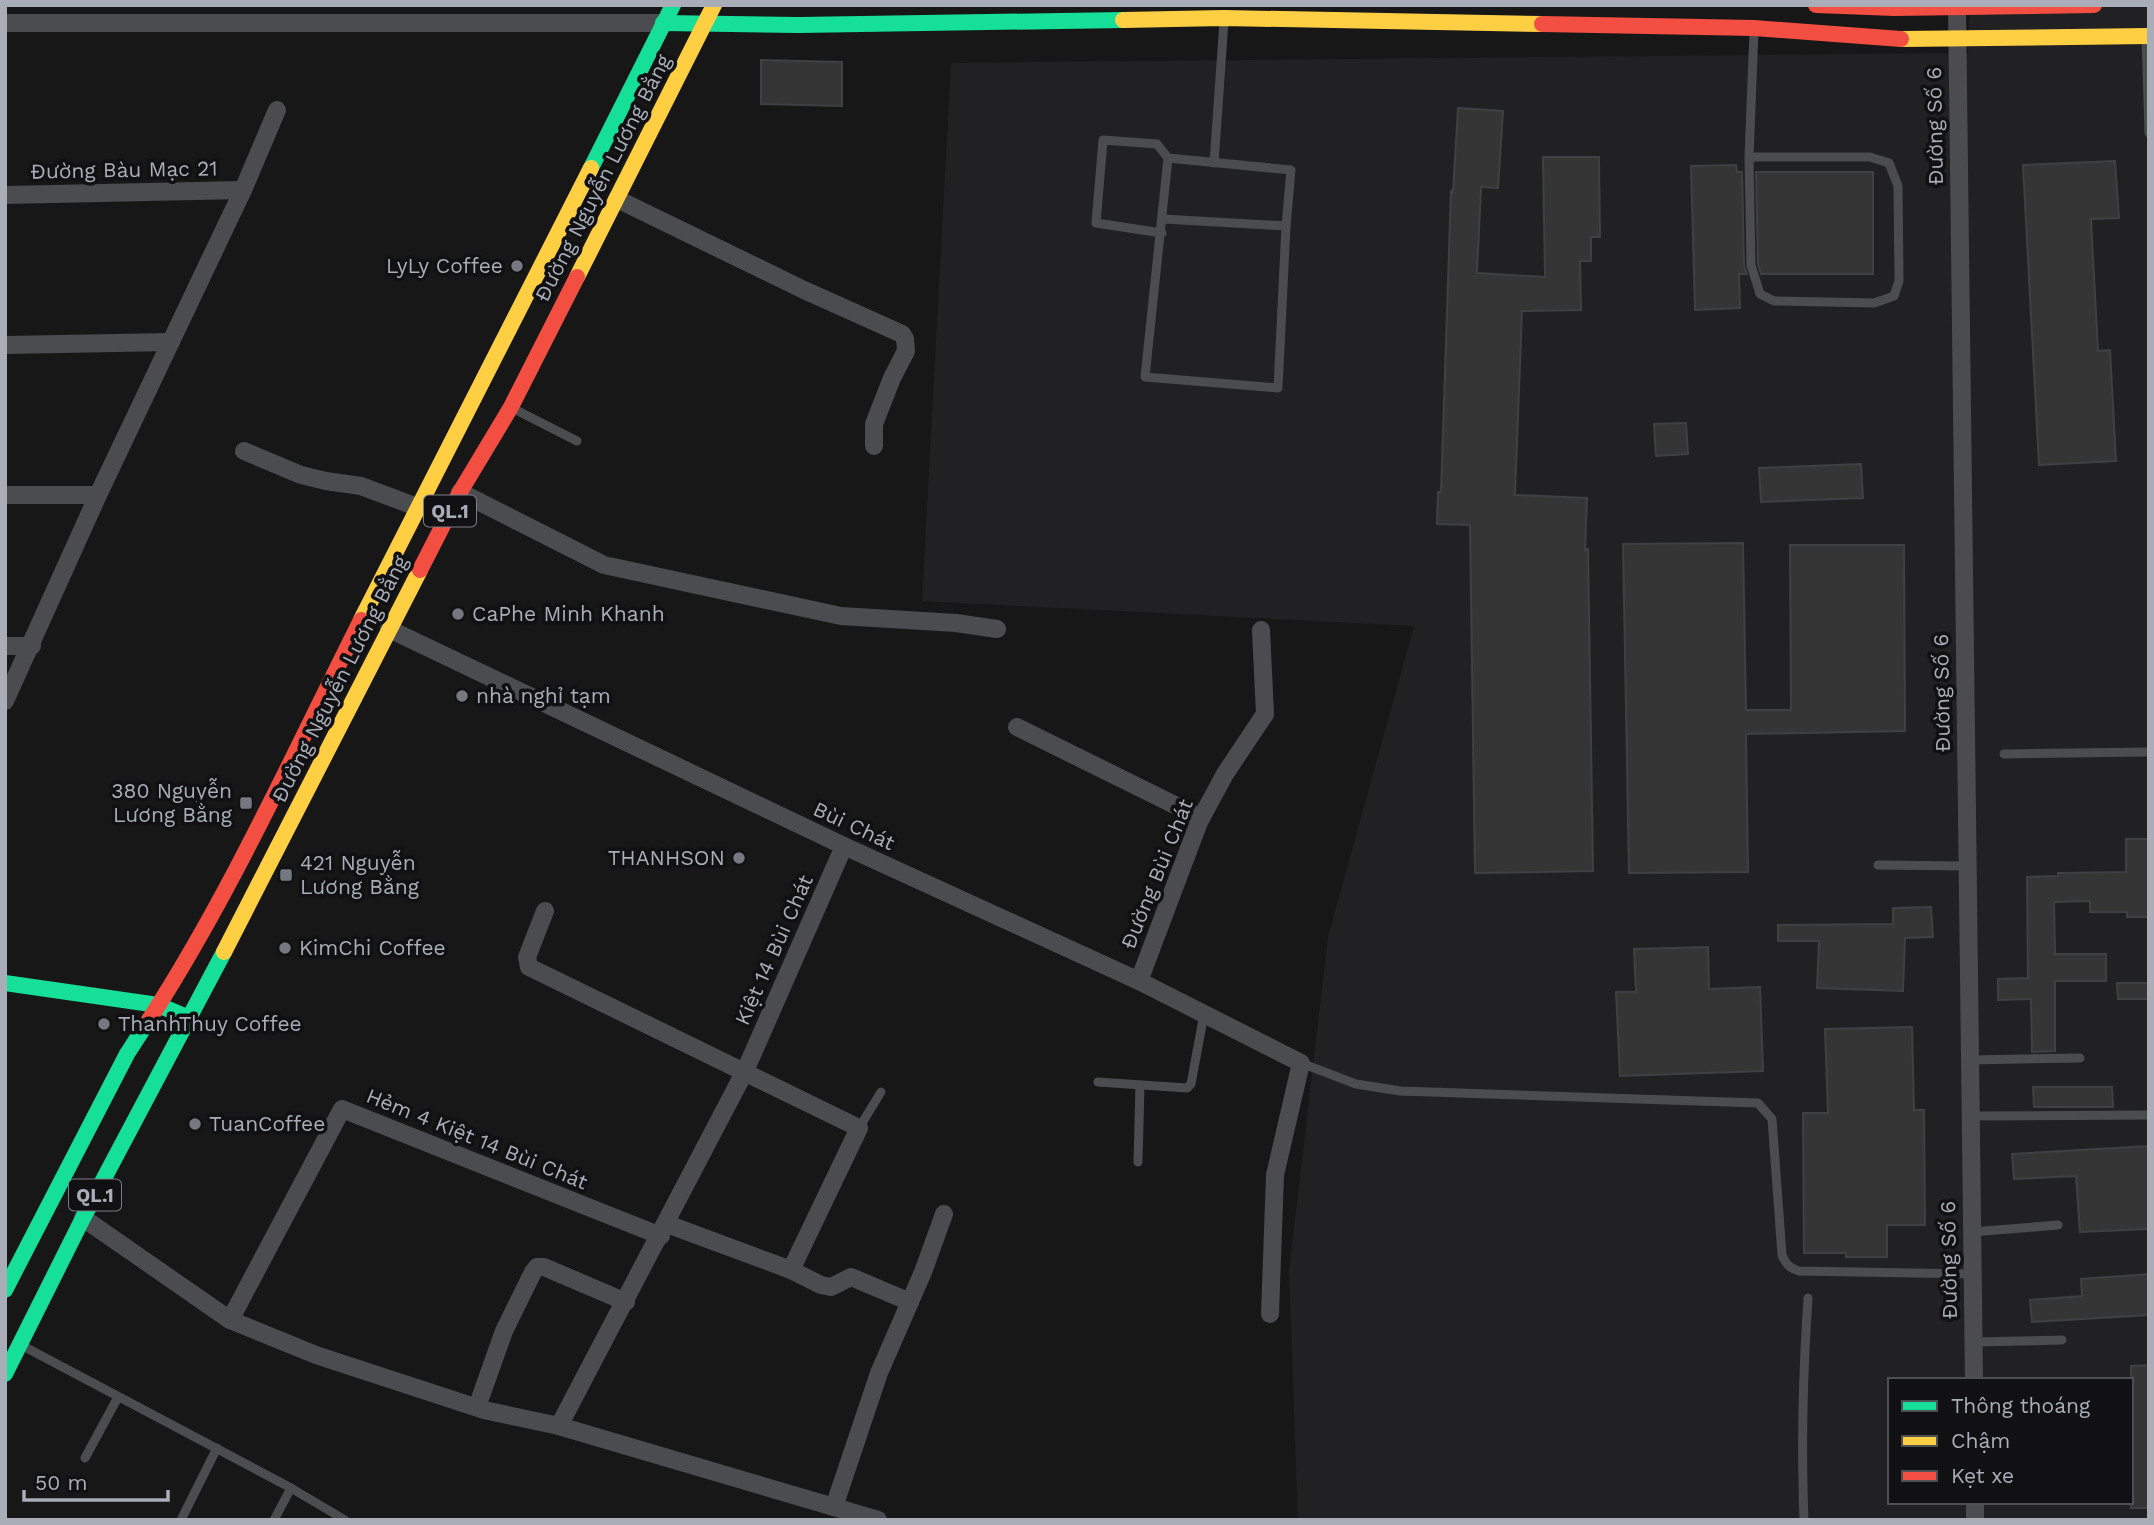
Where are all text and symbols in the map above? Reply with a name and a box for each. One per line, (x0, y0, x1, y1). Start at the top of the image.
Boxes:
street label: Đường Nguyễn Lương Bằng (529, 49, 676, 305)
street label: Đường Số 6 (1921, 67, 1948, 185)
street label: Đường Bàu Mạc 21 (30, 155, 218, 184)
place label: LyLy Coffee (386, 253, 503, 278)
marker: LyLy Coffee (509, 258, 525, 274)
road number: QL.1 (424, 496, 476, 526)
street label: Đường Nguyễn Lương Bằng (266, 550, 413, 806)
place label: CaPhe Minh Khanh (472, 601, 665, 626)
marker: CaPhe Minh Khanh (450, 606, 466, 622)
street label: Đường Số 6 (1928, 634, 1955, 752)
place label: nhà nghỉ tạm (476, 683, 611, 708)
marker: nhà nghỉ tạm (454, 688, 470, 704)
place label: 380 Nguyễn Lương Bằng (111, 778, 233, 827)
marker: 380 Nguyễn Lương Bằng (238, 795, 254, 811)
street label: Đường Bùi Chát (1115, 795, 1198, 952)
street label: Bùi Chát (809, 796, 899, 855)
place label: THANHSON (608, 845, 725, 870)
place label: 421 Nguyễn Lương Bằng (300, 850, 420, 899)
marker: THANHSON (731, 850, 747, 866)
marker: 421 Nguyễn Lương Bằng (278, 867, 294, 883)
street label: Kiệt 14 Bùi Chát (729, 871, 818, 1029)
place label: KimChi Coffee (299, 935, 446, 960)
marker: KimChi Coffee (277, 940, 293, 956)
place label: ThanhThuy Coffee (118, 1011, 302, 1036)
marker: ThanhThuy Coffee (96, 1016, 112, 1032)
street label: Hẻm 4 Kiệt 14 Bùi Chát (363, 1083, 592, 1194)
place label: TuanCoffee (209, 1111, 325, 1136)
marker: TuanCoffee (187, 1116, 203, 1132)
road number: QL.1 (69, 1180, 121, 1210)
street label: Đường Số 6 (1935, 1201, 1962, 1319)
legend (1888, 1378, 2133, 1504)
text: Thông thoáng (1951, 1393, 2091, 1418)
text: Chậm (1951, 1428, 2010, 1453)
scale bar (24, 1458, 168, 1502)
text: Kẹt xe (1951, 1463, 2014, 1488)
text: 50 m (35, 1470, 87, 1495)

